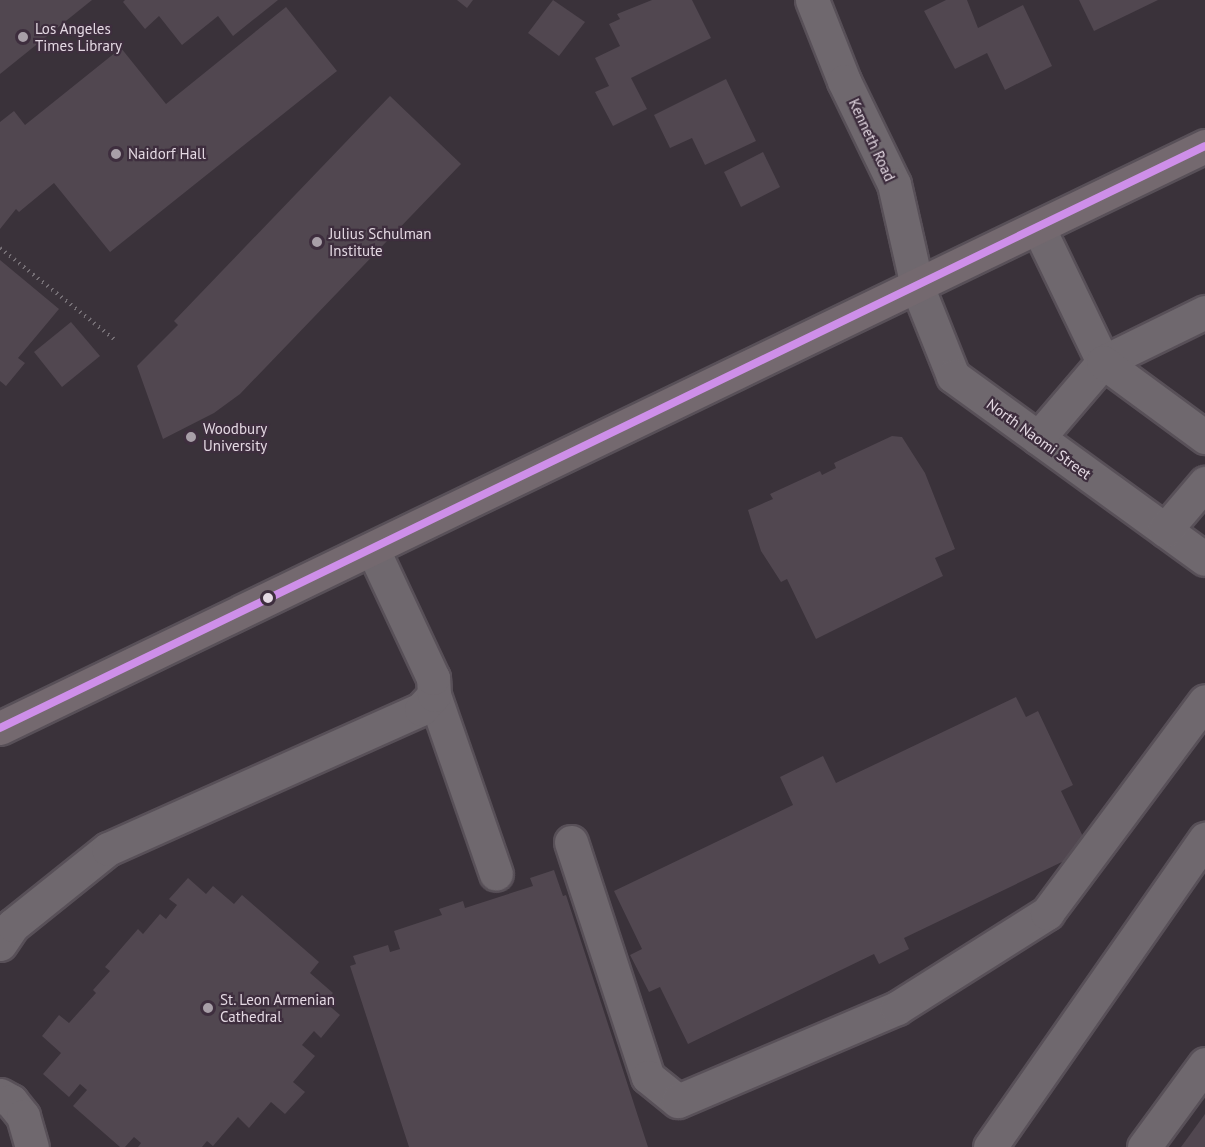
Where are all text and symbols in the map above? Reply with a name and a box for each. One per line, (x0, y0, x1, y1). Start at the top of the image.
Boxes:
place label: Los Angeles Times Library (35, 19, 122, 54)
marker: Los Angeles Times Library (16, 30, 30, 44)
street label: Kenneth Road (845, 96, 899, 184)
place label: Naidorf Hall (128, 145, 206, 163)
marker: Naidorf Hall (109, 147, 123, 161)
place label: Julius Schulman Institute (329, 224, 431, 259)
marker: Julius Schulman Institute (310, 235, 324, 249)
street label: North Naomi Street (983, 395, 1095, 483)
place label: Woodbury University (203, 419, 267, 454)
marker: Woodbury University (184, 430, 198, 444)
unlabelled marker (262, 592, 274, 604)
place label: St. Leon Armenian Cathedral (220, 990, 337, 1025)
marker: St. Leon Armenian Cathedral (201, 1001, 215, 1015)

